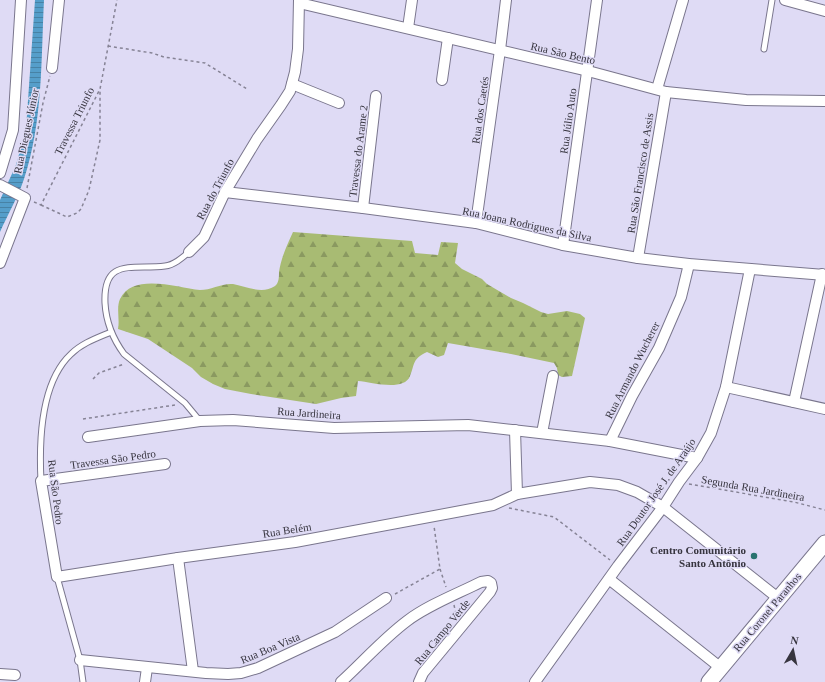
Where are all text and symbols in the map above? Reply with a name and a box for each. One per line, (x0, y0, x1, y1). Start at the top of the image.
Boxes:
street label: Rua São Bento (529, 40, 597, 66)
street label: Rua dos Caetés (469, 76, 491, 144)
street label: Travessa Triunfo (52, 85, 96, 157)
street label: Rua Diegues Júnior (11, 87, 41, 175)
street label: Rua Júlio Auto (557, 87, 579, 155)
street label: Travessa do Arame 2 (346, 104, 370, 198)
street label: Rua São Francisco de Assis (625, 112, 655, 234)
street label: Rua do Triunfo (194, 156, 236, 222)
street label: Rua Joana Rodrigues da Silva (461, 204, 593, 244)
street label: Rua Armando Wucherer (602, 319, 662, 420)
street label: Rua Jardineira (277, 405, 341, 421)
street label: Rua Doutor José J. de Araújo (614, 435, 698, 548)
street label: Travessa São Pedro (69, 447, 157, 471)
street label: Rua São Pedro (46, 459, 66, 526)
street label: Segunda Rua Jardineira (701, 473, 806, 503)
street label: Rua Belém (262, 520, 313, 540)
place label: Centro Comunitário Santo Antônio (650, 544, 746, 569)
marker: Centro Comunitário Santo Antônio (749, 551, 759, 561)
street label: Rua Coronel Paranhos (731, 570, 803, 654)
street label: Rua Campo Verde (412, 597, 472, 667)
street label: Rua Boa Vista (239, 630, 302, 666)
north arrow (773, 630, 813, 670)
text: N (790, 634, 799, 647)

